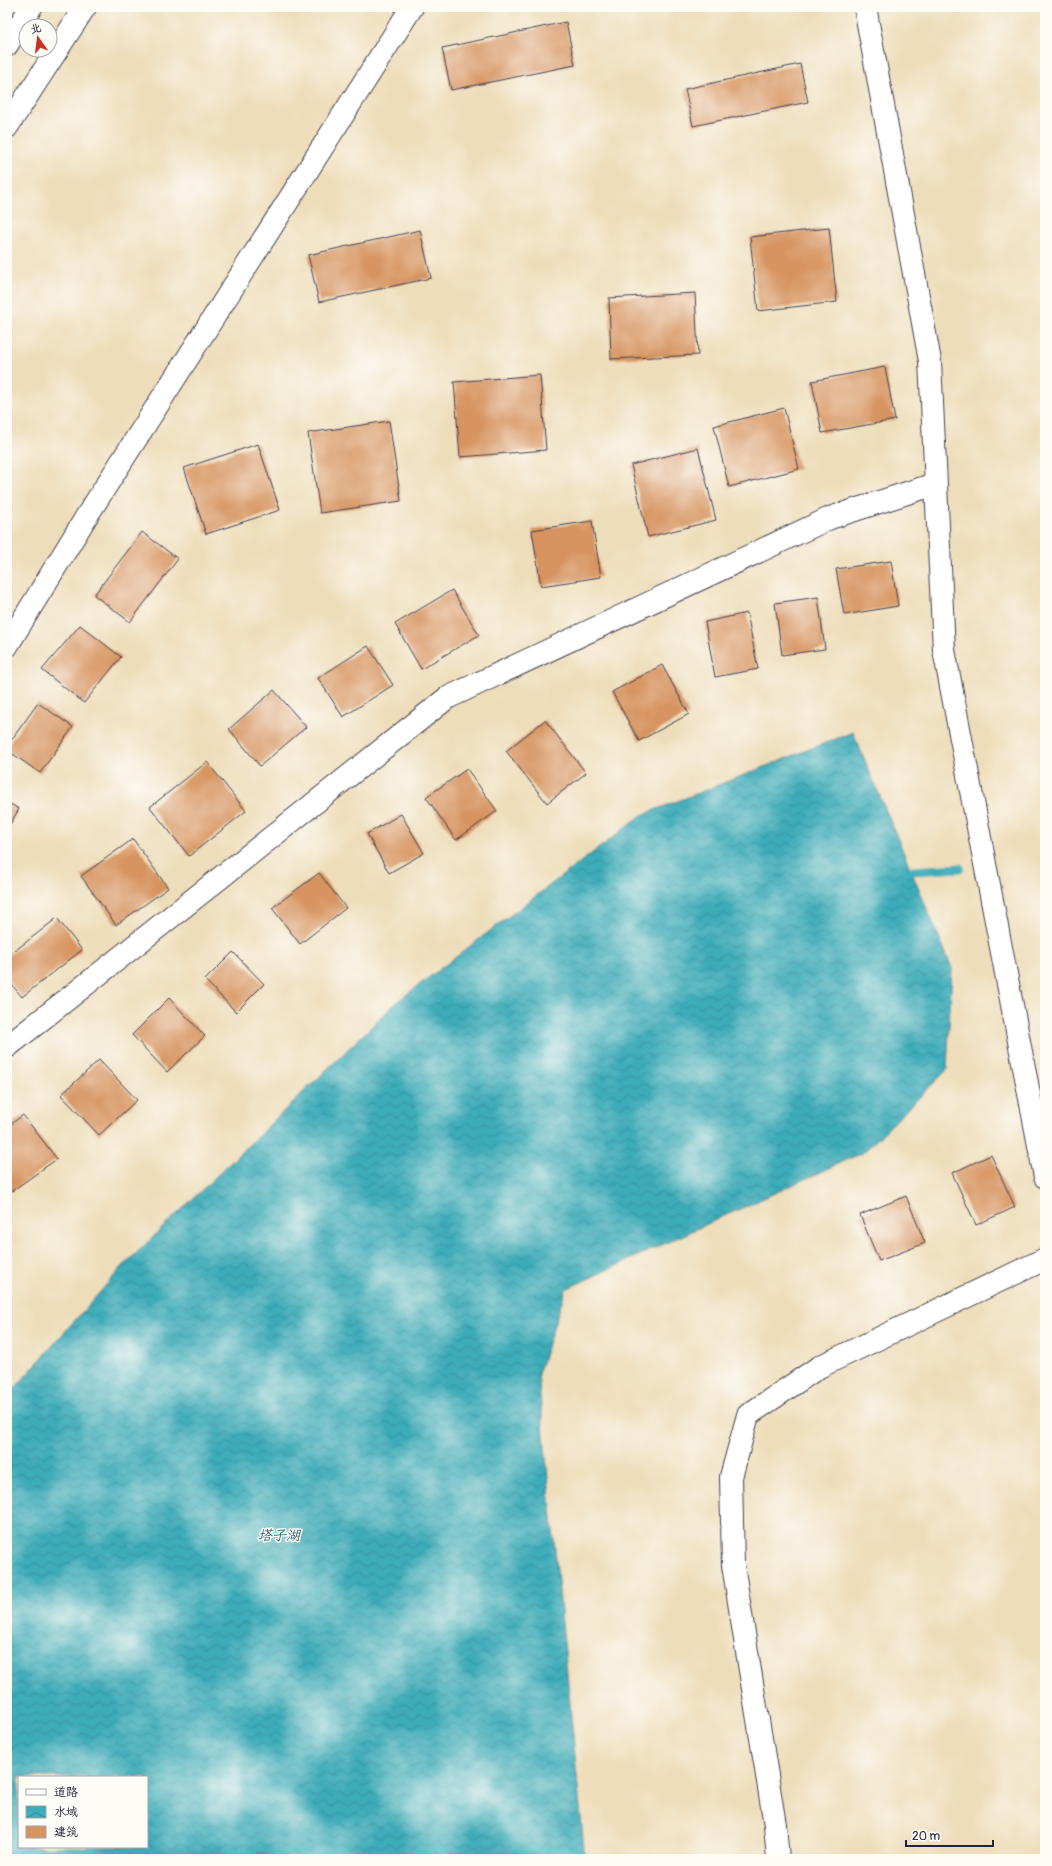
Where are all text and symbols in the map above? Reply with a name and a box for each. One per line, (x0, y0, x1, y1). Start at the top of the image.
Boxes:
north arrow (18, 18, 58, 58)
text: 北 (29, 21, 43, 36)
water label: 塔子湖 (258, 1527, 302, 1544)
legend (18, 1776, 148, 1848)
text: 道路 (54, 1785, 78, 1800)
text: 水域 (54, 1805, 78, 1820)
scale bar (906, 1822, 993, 1848)
text: 建筑 (54, 1825, 78, 1840)
text: 20 m (912, 1829, 941, 1844)

